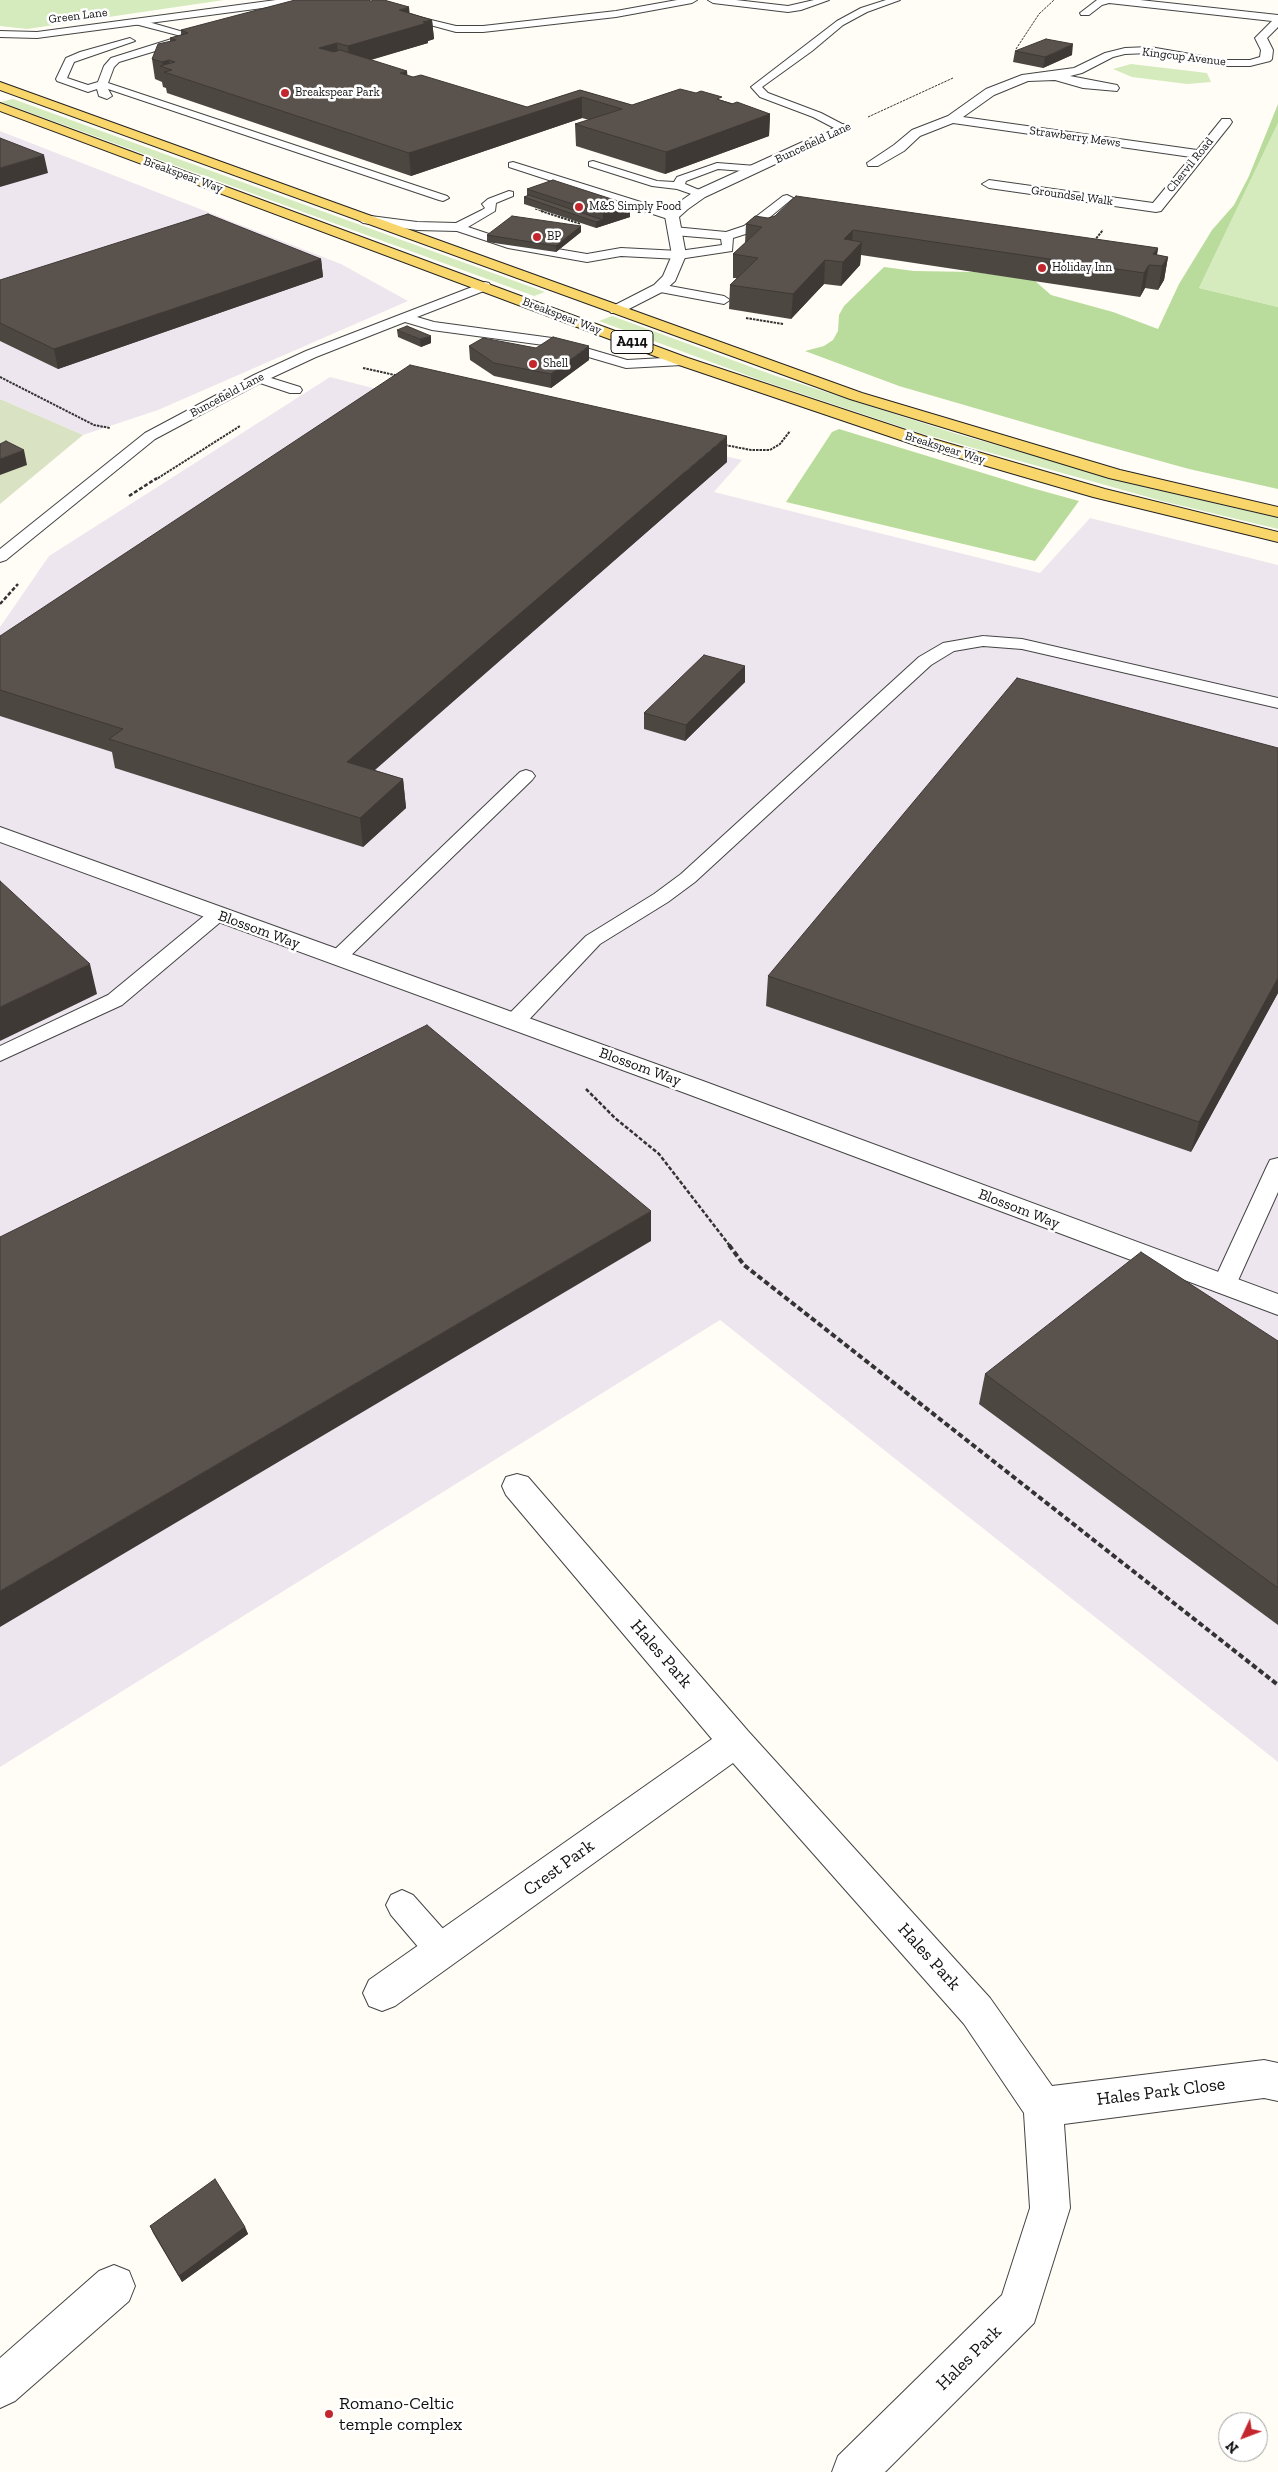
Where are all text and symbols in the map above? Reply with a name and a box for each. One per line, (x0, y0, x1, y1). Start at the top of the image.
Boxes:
street label: Green Lane (48, 5, 108, 27)
street label: Kingcup Avenue (1141, 45, 1227, 69)
place label: Breakspear Park (295, 86, 380, 100)
marker: Breakspear Park (279, 87, 291, 99)
street label: Buncefield Lane (773, 119, 853, 167)
street label: Strawberry Mews (1029, 123, 1121, 151)
street label: Chervil Road (1164, 135, 1216, 195)
street label: Breakspear Way (141, 154, 225, 196)
street label: Groundsel Walk (1030, 183, 1114, 209)
place label: M&S Simply Food (589, 200, 681, 214)
marker: M&S Simply Food (573, 201, 585, 213)
place label: BP (547, 230, 561, 244)
marker: BP (531, 231, 543, 243)
place label: Holiday Inn (1052, 261, 1112, 275)
marker: Holiday Inn (1036, 262, 1048, 274)
street label: Breakspear Way (521, 294, 603, 338)
road number: A414 (611, 331, 653, 354)
place label: Shell (543, 357, 568, 371)
marker: Shell (527, 358, 539, 370)
street label: Buncefield Lane (187, 369, 267, 421)
street label: Breakspear Way (903, 429, 987, 467)
street label: Blossom Way (216, 907, 302, 953)
street label: Blossom Way (597, 1044, 683, 1090)
street label: Blossom Way (976, 1185, 1062, 1233)
street label: Hales Park (626, 1616, 696, 1692)
street label: Crest Park (519, 1835, 599, 1901)
street label: Hales Park (893, 1919, 965, 1995)
street label: Hales Park Close (1096, 2073, 1226, 2111)
street label: Hales Park (932, 2321, 1006, 2395)
place label: Romano-Celtic temple complex (339, 2393, 462, 2436)
marker: Romano-Celtic temple complex (323, 2408, 335, 2420)
north arrow (1218, 2412, 1268, 2462)
text: N (1223, 2437, 1242, 2457)

